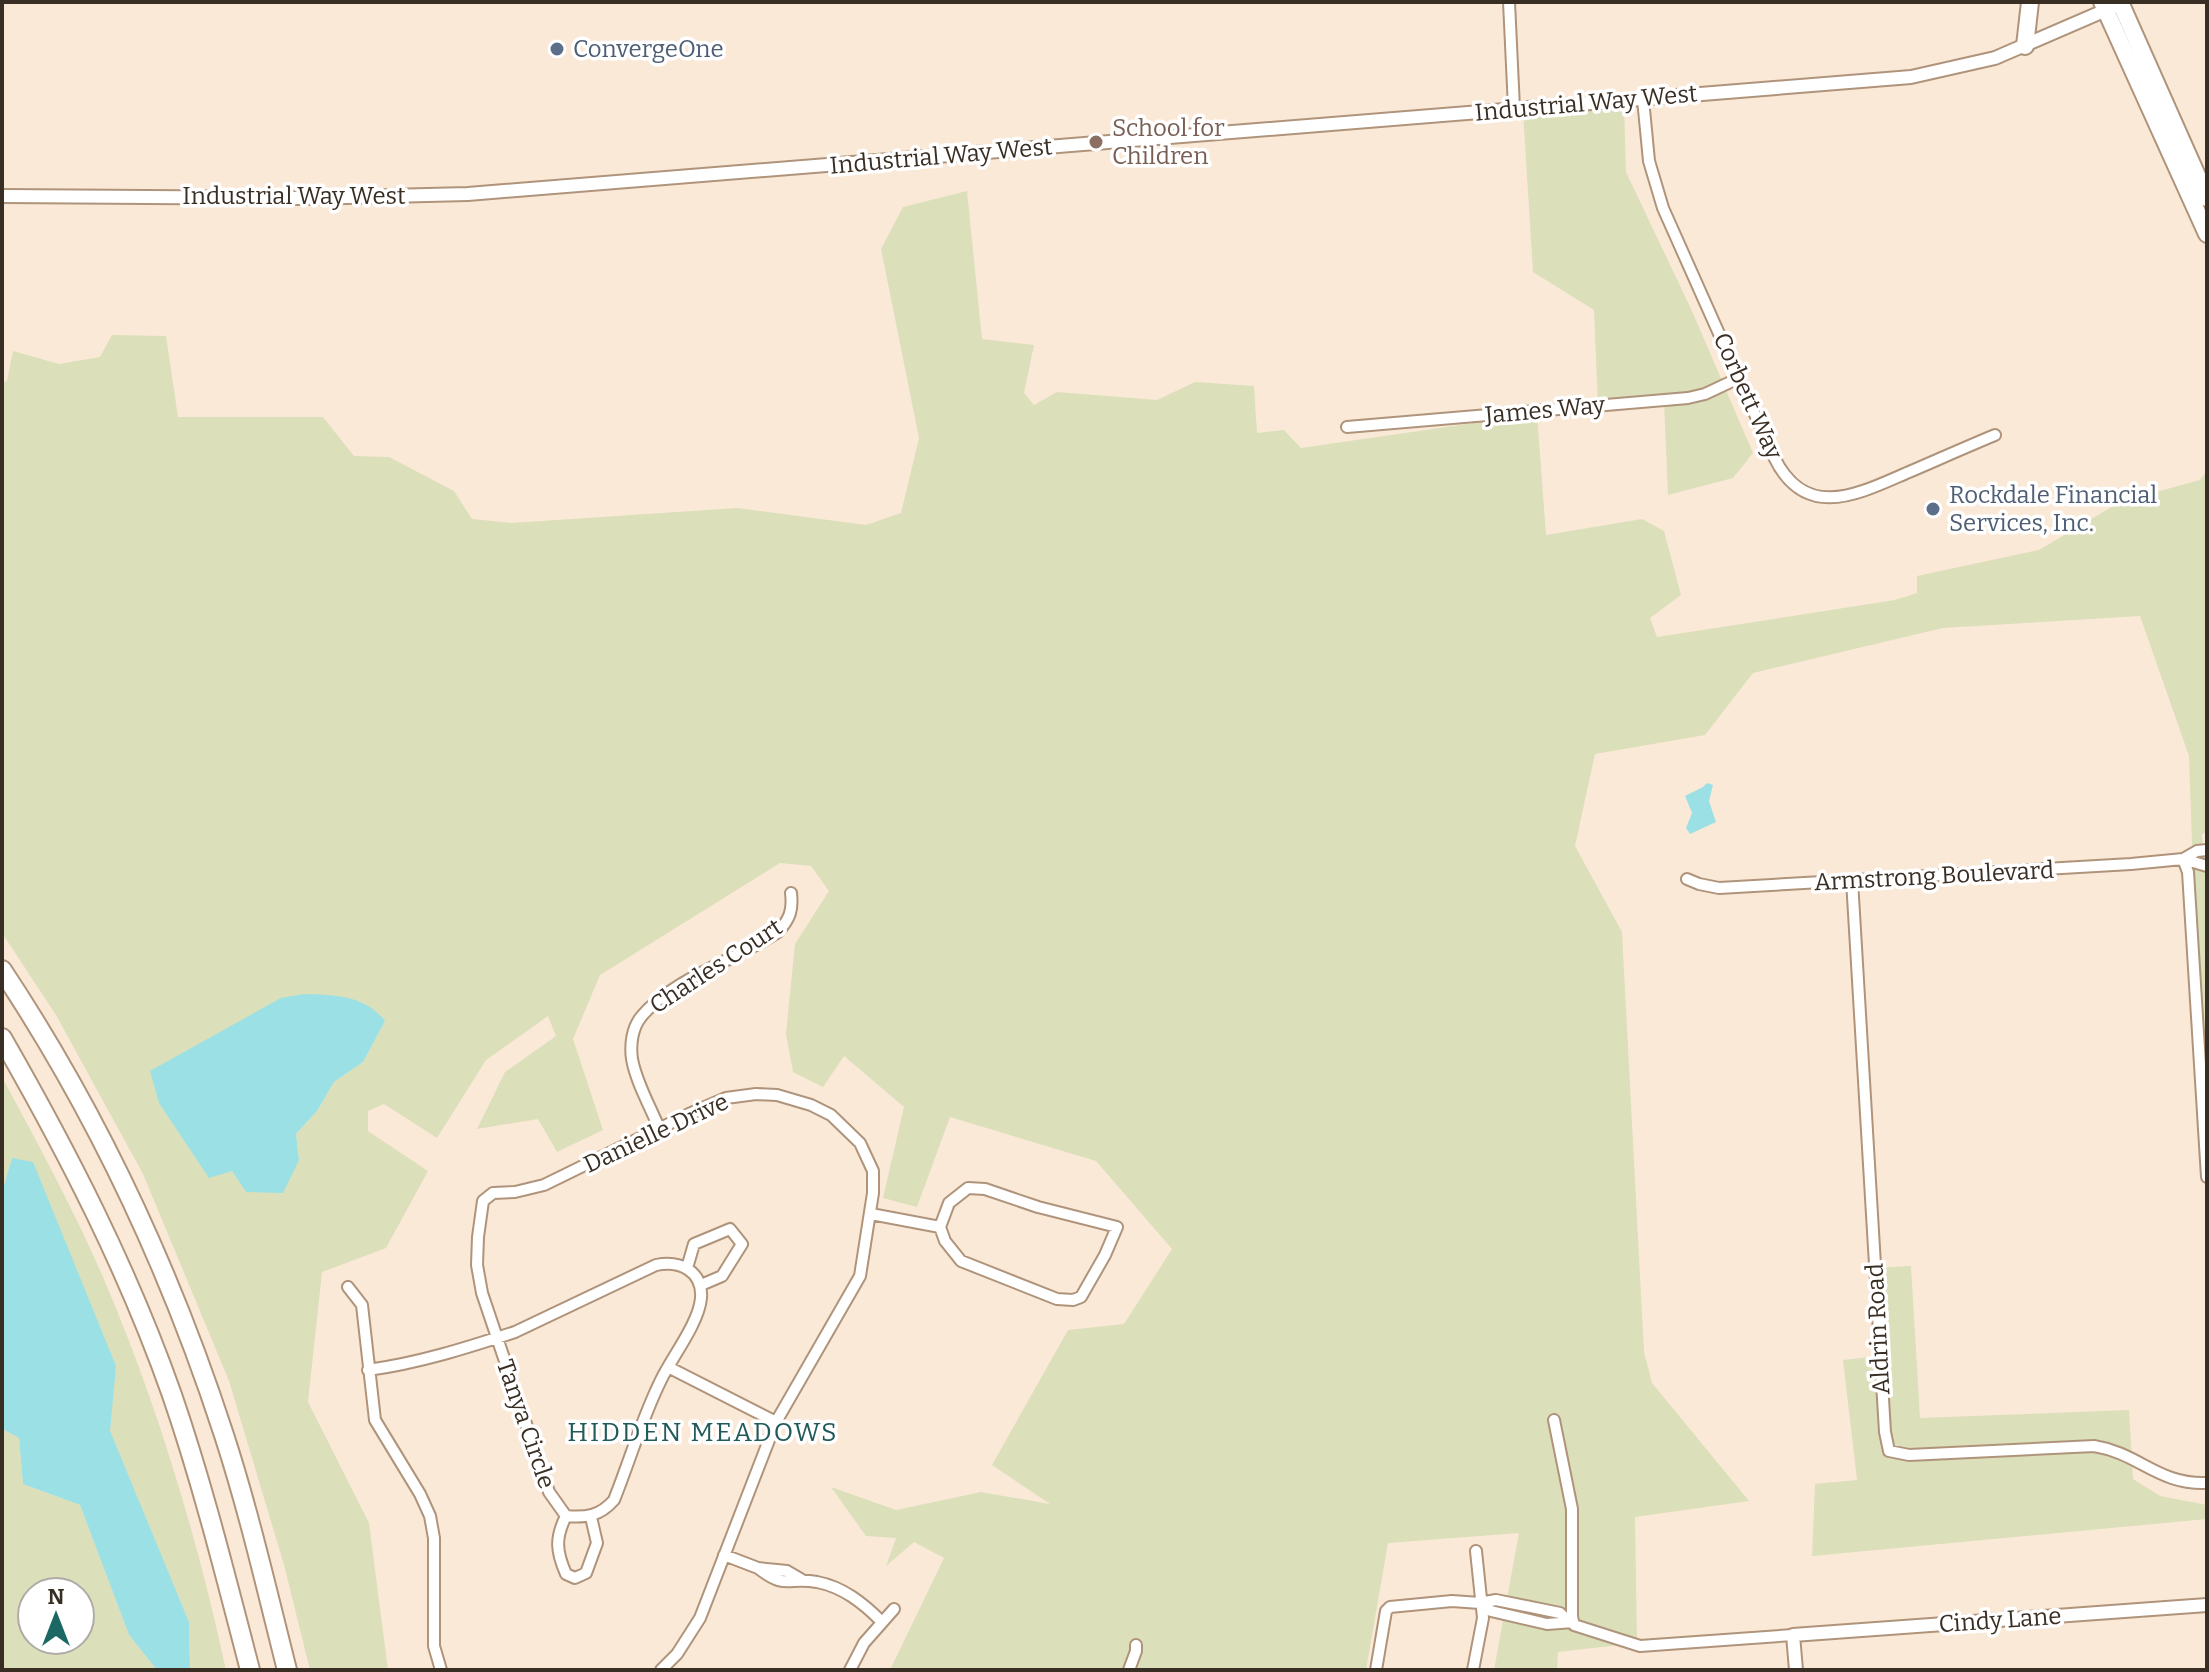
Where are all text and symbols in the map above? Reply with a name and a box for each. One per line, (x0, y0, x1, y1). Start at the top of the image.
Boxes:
place label: ConvergeOne (573, 35, 724, 63)
marker: ConvergeOne (548, 40, 566, 58)
street label: Industrial Way West (1473, 79, 1699, 127)
place label: School for Children (1112, 114, 1225, 170)
street label: Industrial Way West (828, 132, 1054, 180)
marker: School for Children (1087, 133, 1105, 151)
street label: Industrial Way West (182, 182, 406, 210)
street label: Corbett Way (1708, 328, 1788, 464)
street label: James Way (1483, 391, 1607, 429)
place label: Rockdale Financial Services, Inc. (1949, 481, 2157, 537)
marker: Rockdale Financial Services, Inc. (1924, 500, 1942, 518)
street label: Armstrong Boulevard (1813, 856, 2055, 896)
street label: Charles Court (645, 913, 788, 1019)
street label: Danielle Drive (579, 1087, 733, 1179)
street label: Aldrin Road (1861, 1262, 1895, 1396)
street label: Tanya Circle (491, 1356, 561, 1492)
district label: HIDDEN MEADOWS (567, 1417, 839, 1448)
north arrow (16, 1576, 96, 1656)
text: N (48, 1583, 65, 1610)
street label: Cindy Lane (1938, 1602, 2062, 1638)

